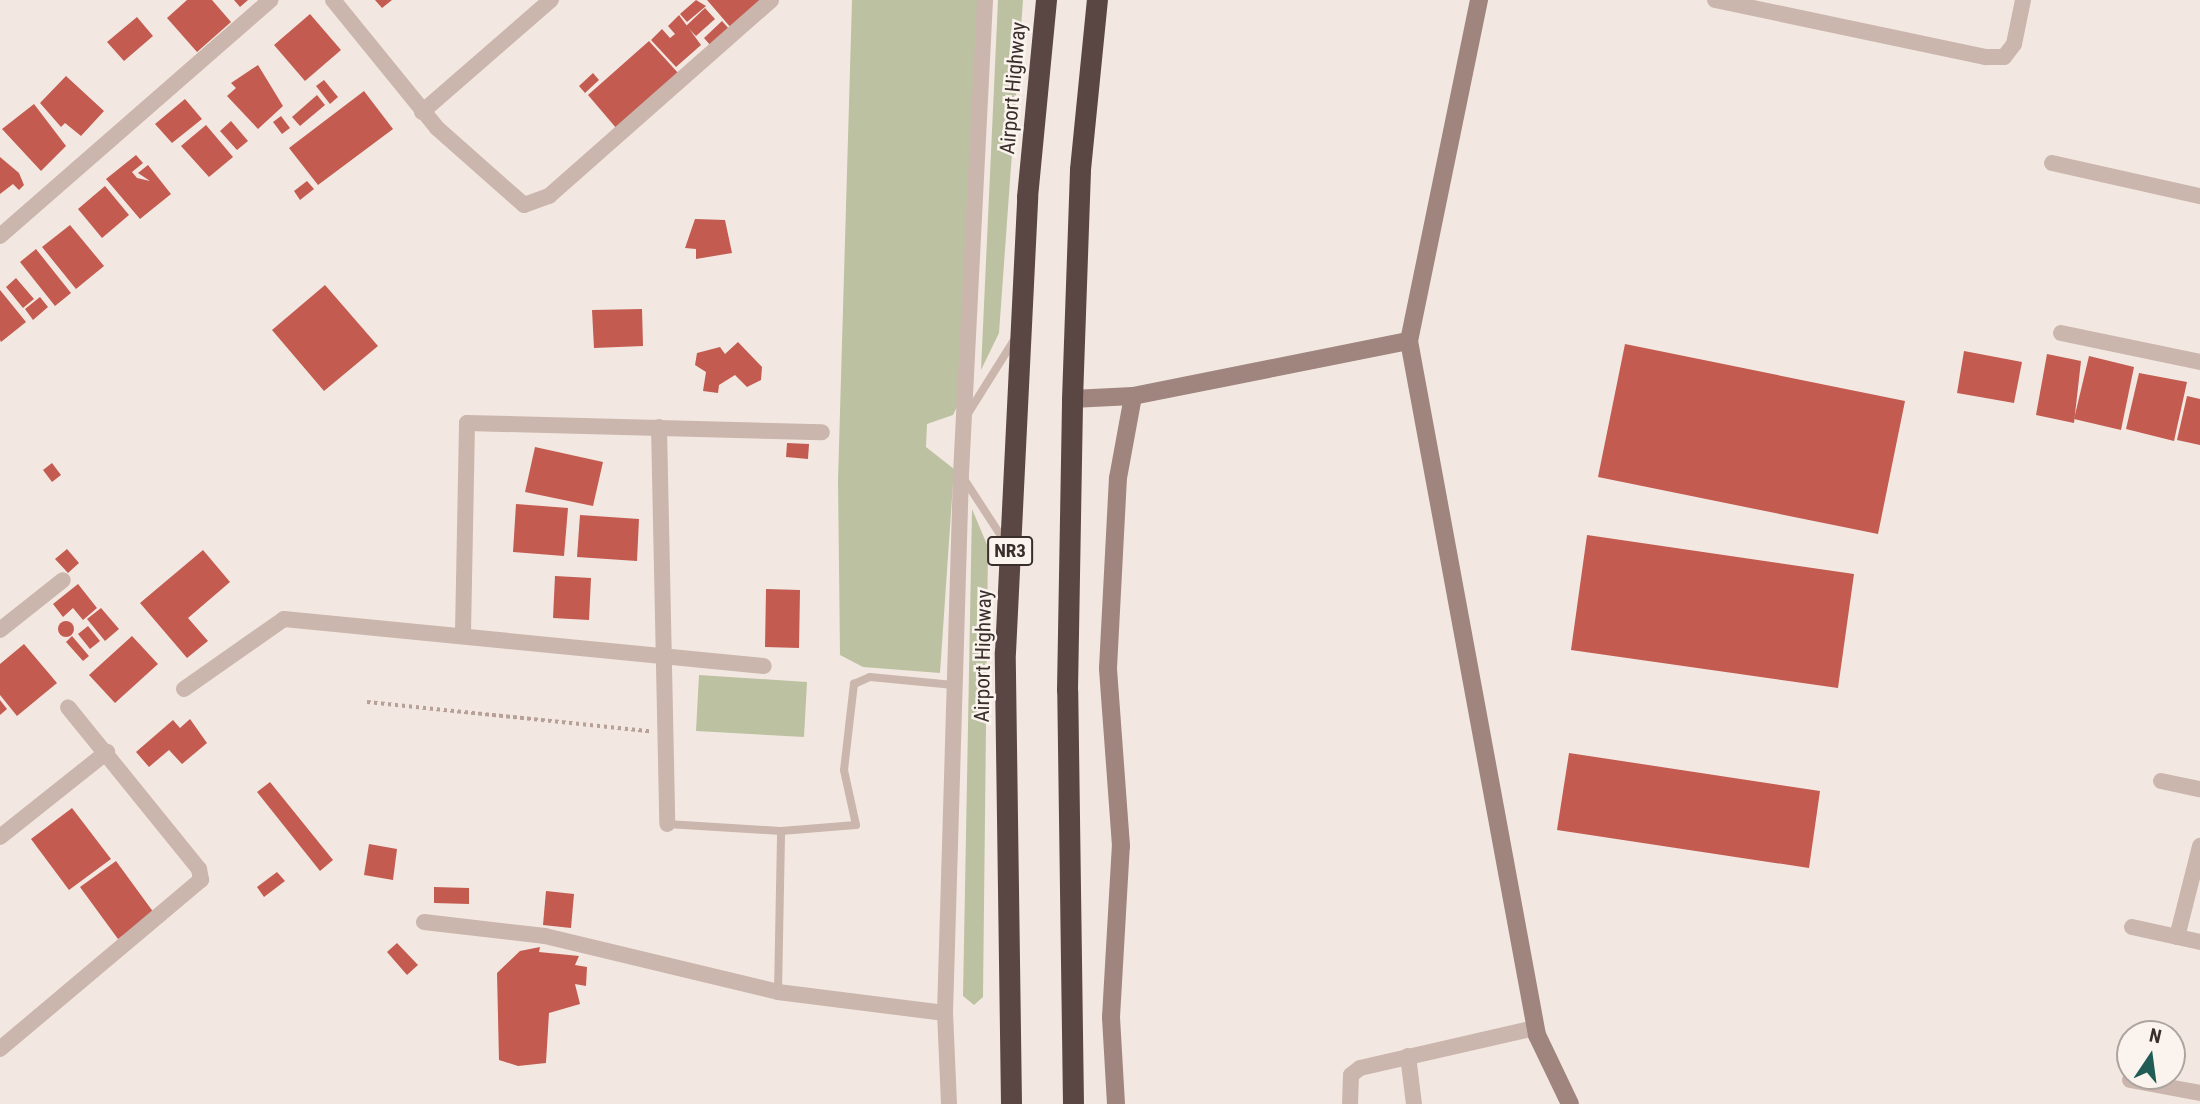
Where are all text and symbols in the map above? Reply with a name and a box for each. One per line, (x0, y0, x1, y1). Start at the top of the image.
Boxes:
street label: Airport Highway (995, 21, 1031, 155)
road number: NR3 (986, 536, 1034, 566)
street label: Airport Highway (969, 589, 997, 723)
north arrow (2116, 1020, 2186, 1090)
text: N (2147, 1023, 2164, 1049)

